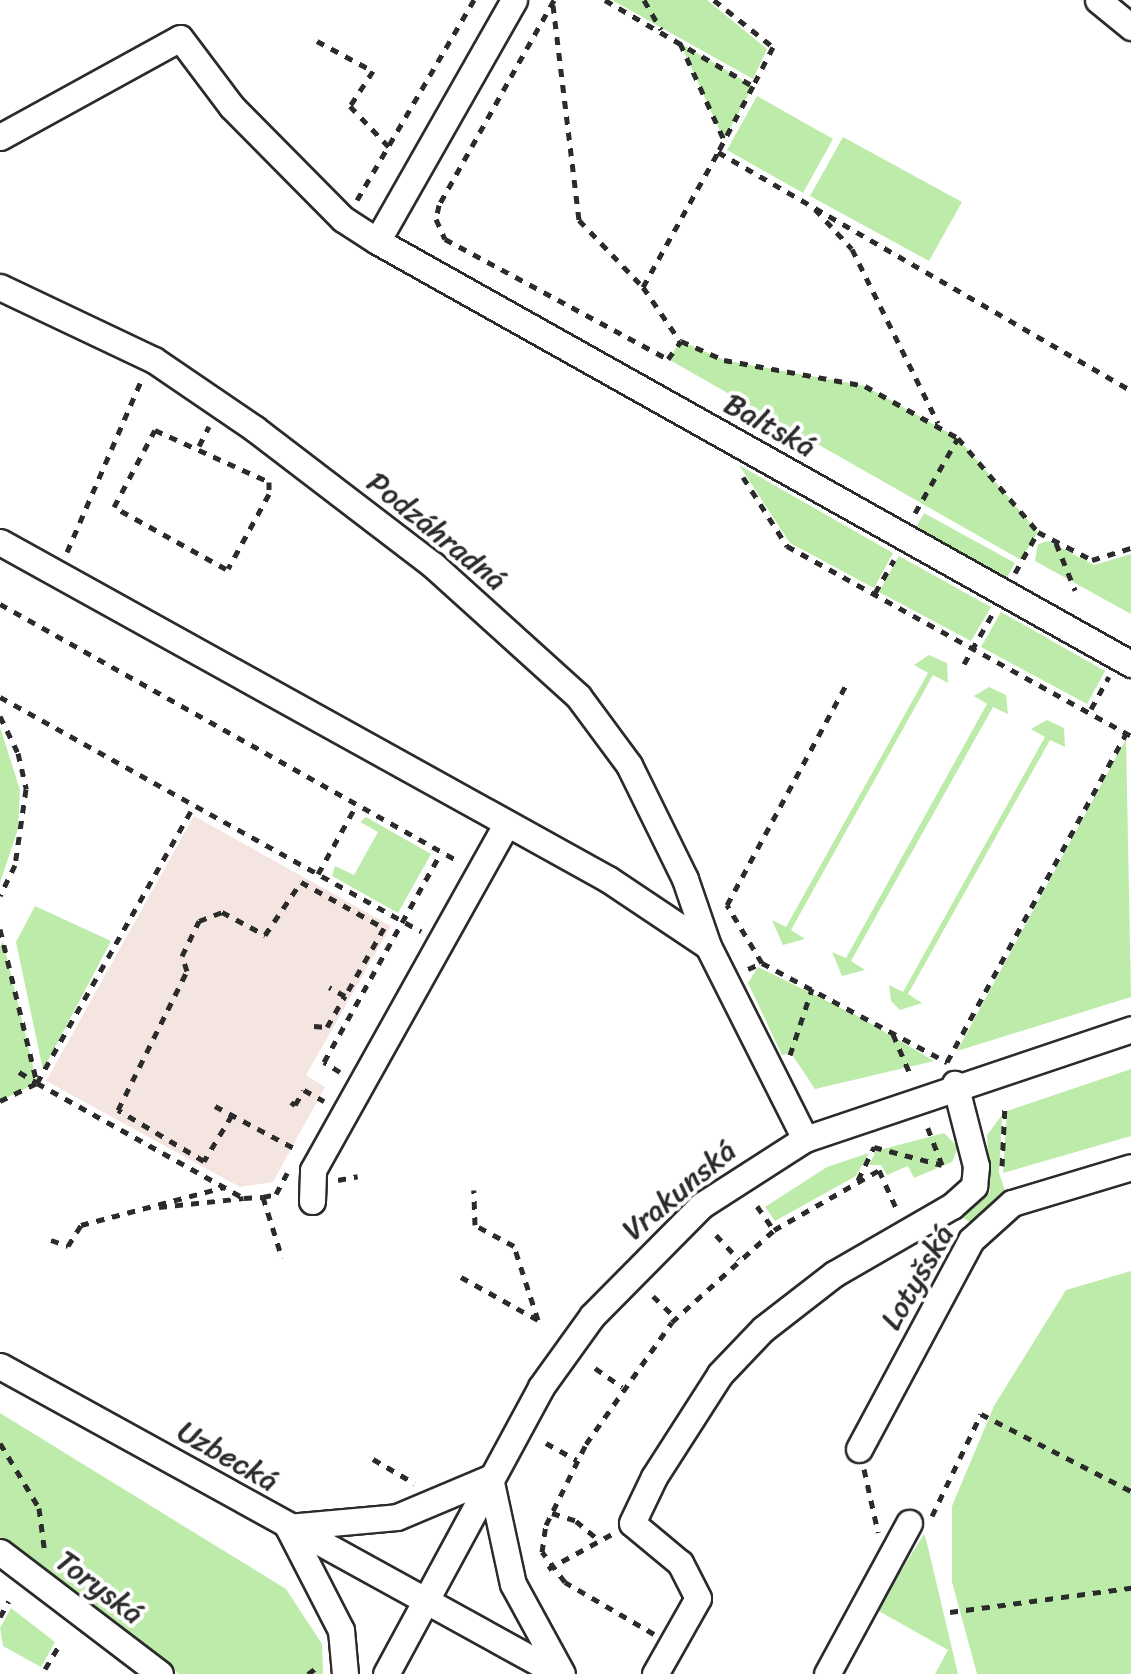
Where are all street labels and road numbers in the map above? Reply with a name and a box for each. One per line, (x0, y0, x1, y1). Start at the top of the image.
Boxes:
street label: Baltská (718, 385, 822, 465)
street label: Podzáhradná (360, 464, 514, 598)
street label: Vrakunská (615, 1132, 743, 1248)
street label: Lotyšská (873, 1218, 961, 1336)
street label: Uzbecká (171, 1413, 285, 1499)
street label: Toryská (49, 1542, 151, 1632)

